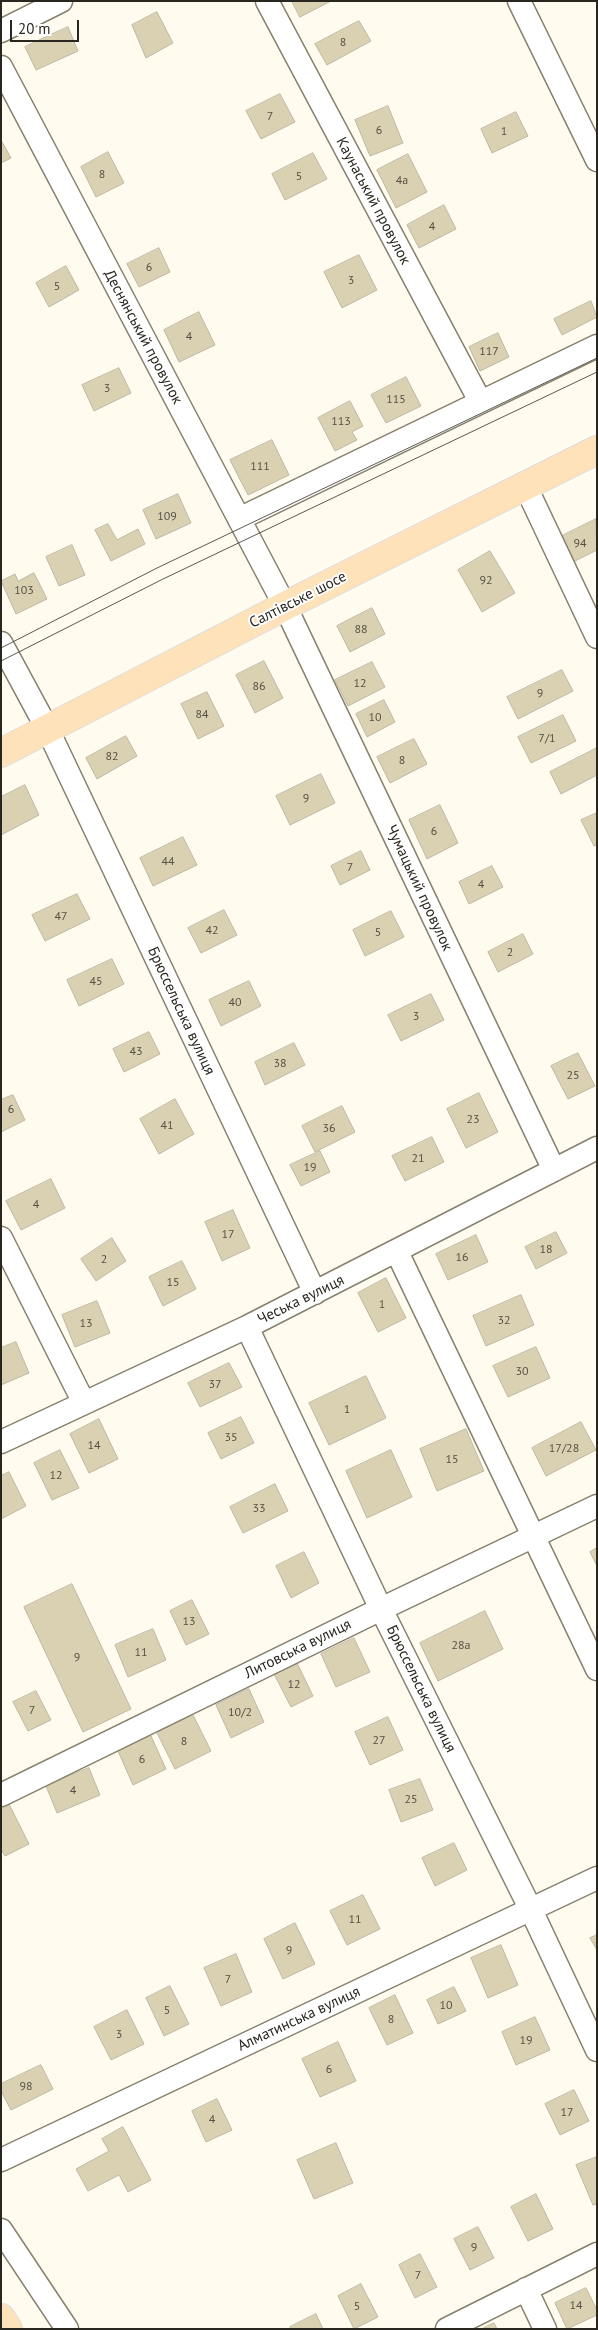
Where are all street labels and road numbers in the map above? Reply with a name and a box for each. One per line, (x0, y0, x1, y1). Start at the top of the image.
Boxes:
street label: Каунаський провулок (332, 134, 414, 268)
street label: Деснянський провулок (100, 267, 186, 407)
street label: Салтівське шосе (246, 568, 350, 632)
street label: Чумацький провулок (382, 822, 456, 954)
street label: Брюссельська вулиця (143, 944, 219, 1078)
street label: Чеська вулиця (255, 1271, 347, 1329)
street label: Литовська вулиця (242, 1615, 354, 1683)
street label: Брюссельська вулиця (382, 1622, 460, 1756)
street label: Алматинська вулиця (235, 1983, 363, 2055)

